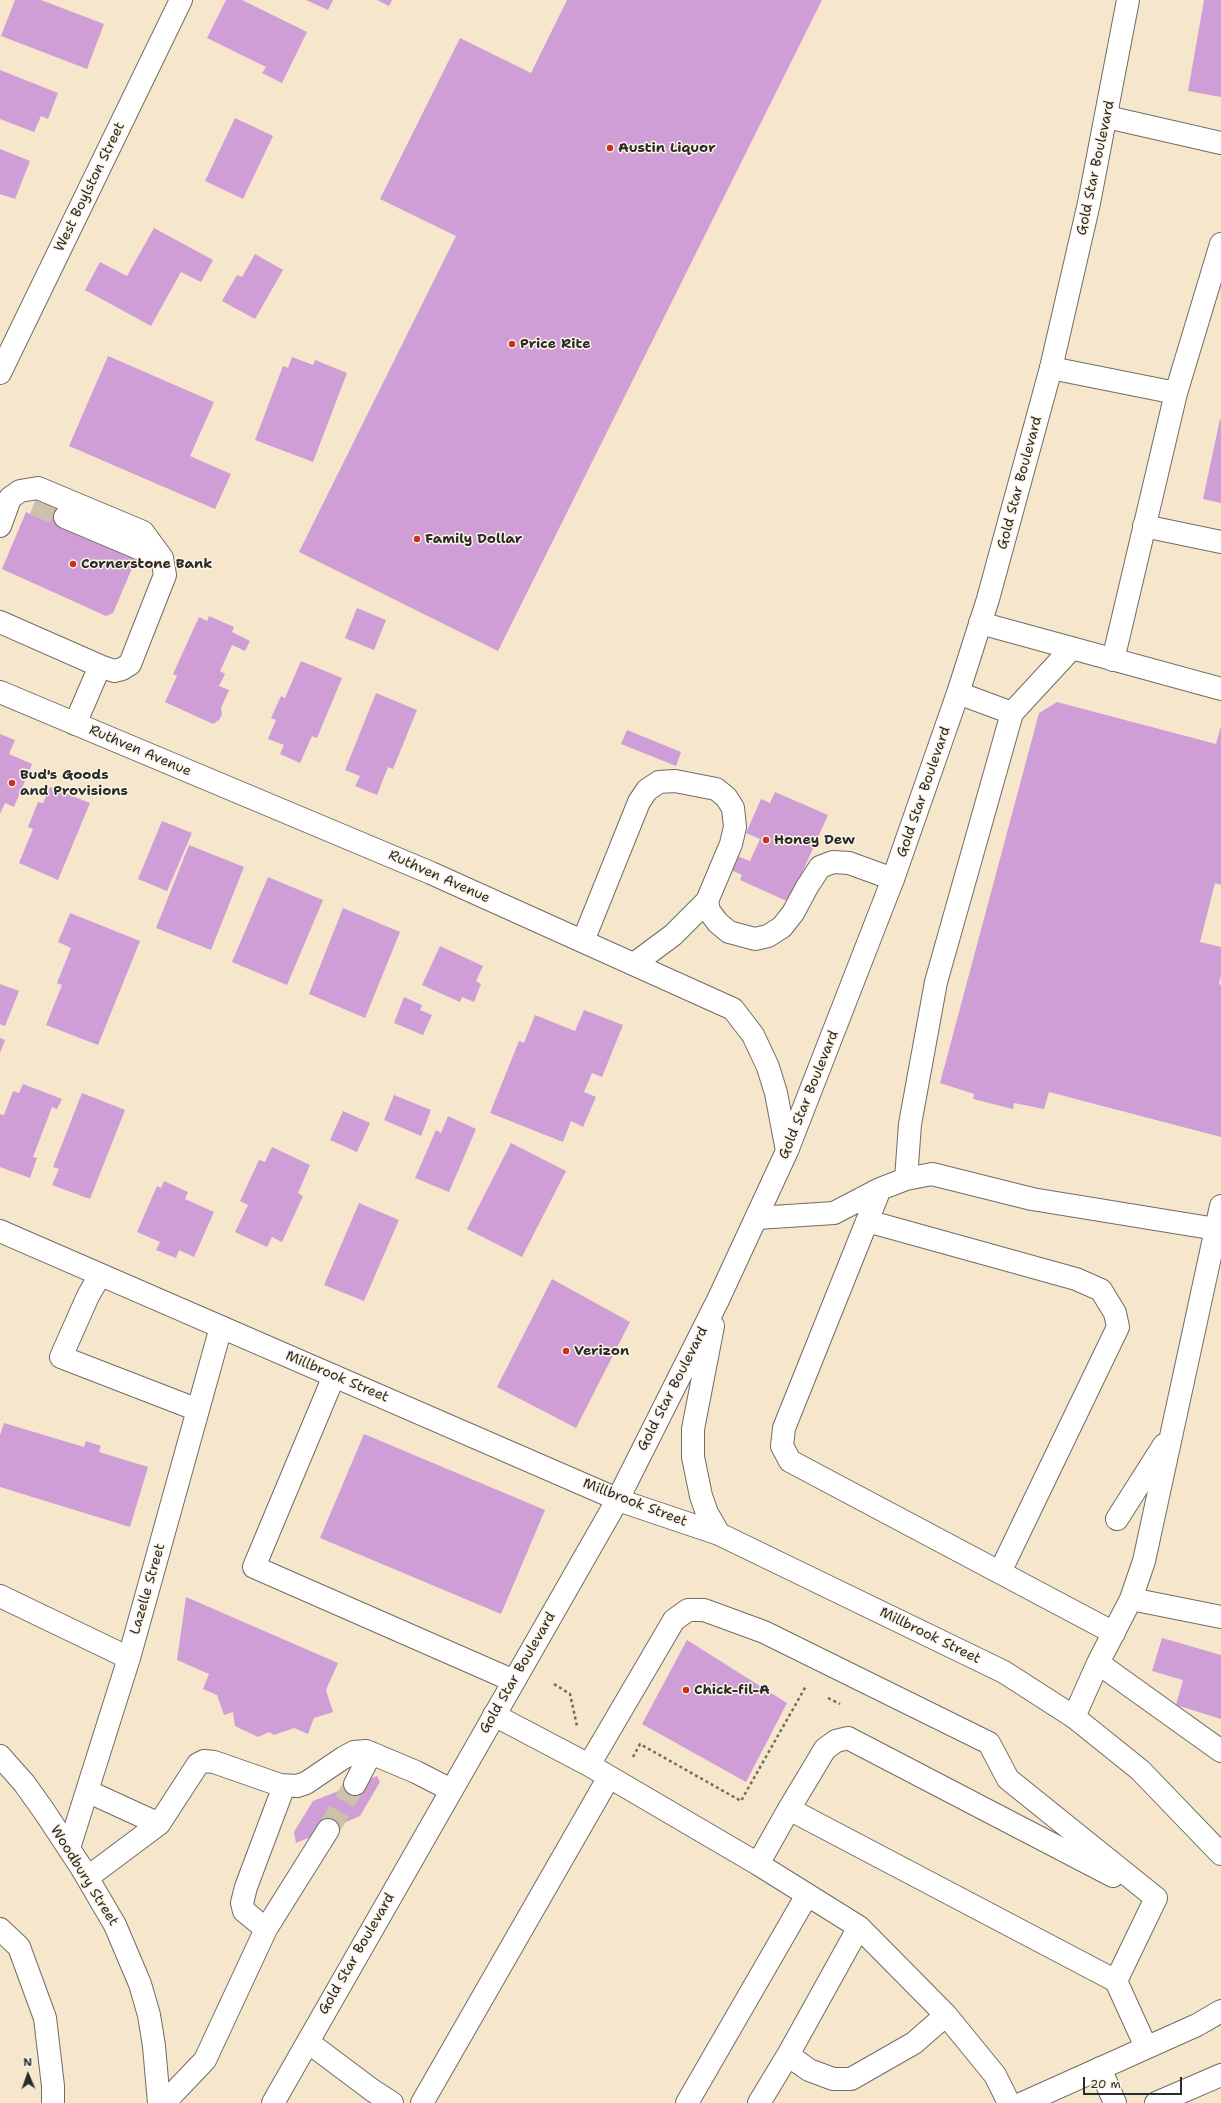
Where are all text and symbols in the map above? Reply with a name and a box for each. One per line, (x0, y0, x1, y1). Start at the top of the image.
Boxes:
street label: Gold Star Boulevard (1074, 99, 1118, 237)
street label: West Boylston Street (51, 119, 129, 255)
place label: Austin Liquor (618, 140, 716, 156)
marker: Austin Liquor (605, 143, 615, 153)
place label: Price Rite (520, 336, 591, 352)
marker: Price Rite (507, 339, 517, 349)
street label: Gold Star Boulevard (994, 415, 1046, 551)
place label: Family Dollar (425, 531, 522, 547)
marker: Family Dollar (412, 534, 422, 544)
place label: Cornerstone Bank (81, 556, 212, 572)
marker: Cornerstone Bank (68, 559, 78, 569)
street label: Ruthven Avenue (86, 722, 194, 780)
street label: Gold Star Boulevard (894, 724, 954, 860)
place label: Bud's Goods and Provisions (20, 767, 128, 800)
marker: Bud's Goods and Provisions (7, 778, 17, 788)
place label: Honey Dew (774, 832, 855, 848)
marker: Honey Dew (761, 835, 771, 845)
street label: Ruthven Avenue (386, 847, 492, 907)
street label: Gold Star Boulevard (775, 1028, 843, 1162)
street label: Gold Star Boulevard (634, 1324, 712, 1454)
place label: Verizon (574, 1343, 629, 1359)
marker: Verizon (561, 1346, 571, 1356)
street label: Millbrook Street (283, 1348, 391, 1406)
street label: Millbrook Street (580, 1475, 690, 1531)
street label: Lazelle Street (127, 1541, 169, 1637)
street label: Millbrook Street (877, 1604, 983, 1668)
street label: Gold Star Boulevard (476, 1609, 560, 1737)
place label: Chick-fil-A (694, 1682, 770, 1698)
marker: Chick-fil-A (681, 1685, 691, 1695)
street label: Woodbury Street (46, 1823, 122, 1929)
street label: Gold Star Boulevard (315, 1890, 399, 2018)
north arrow (8, 2055, 48, 2095)
text: N (23, 2055, 32, 2070)
scale bar (1085, 2069, 1184, 2095)
text: 20 m (1090, 2076, 1121, 2092)

